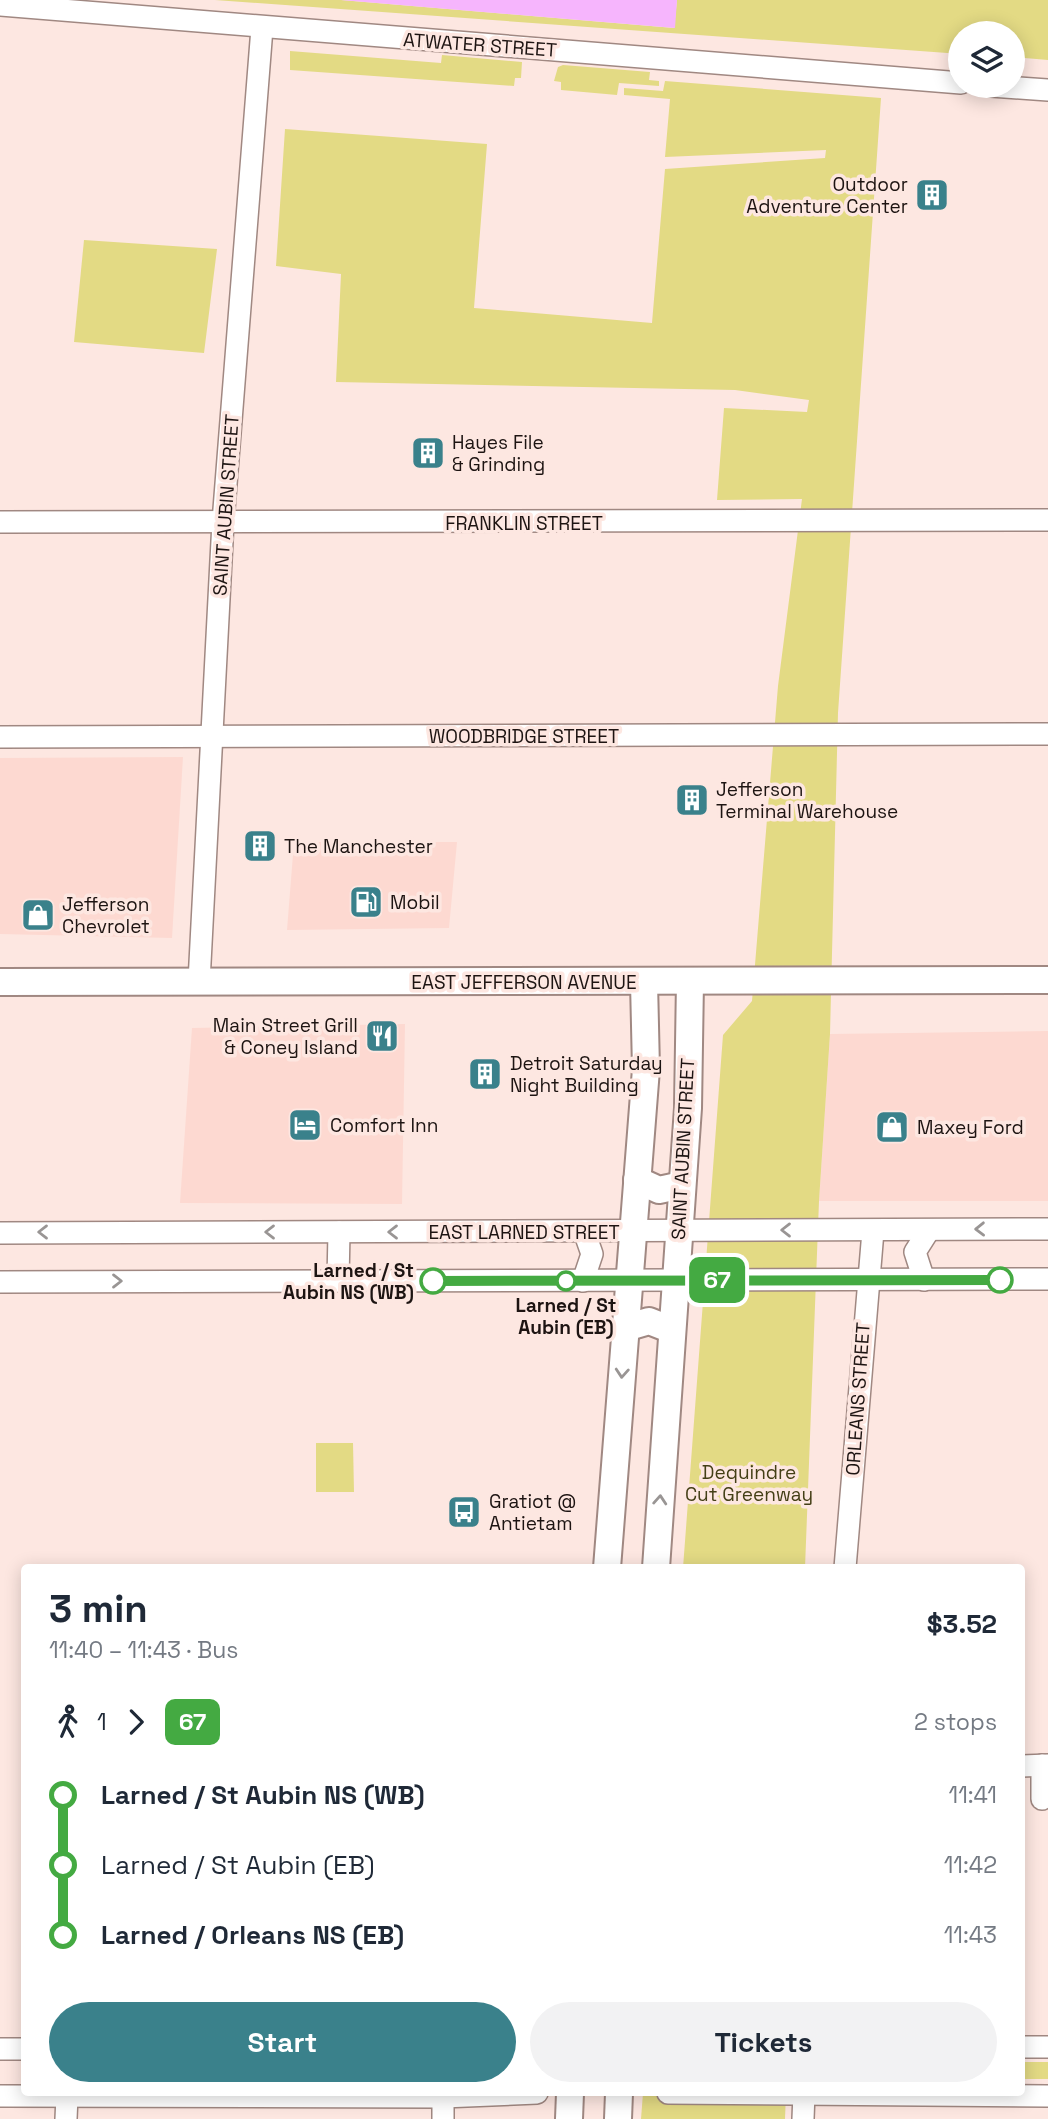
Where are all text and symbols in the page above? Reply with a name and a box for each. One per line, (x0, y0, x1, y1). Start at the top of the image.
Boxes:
map controls (948, 21, 1025, 98)
button: layers (948, 21, 1025, 98)
street label: ATWATER STREET (402, 27, 558, 63)
place label: Outdoor Adventure Center (746, 172, 908, 219)
building icon: Outdoor Adventure Center (913, 176, 951, 214)
street label: SAINT AUBIN STREET (207, 413, 245, 597)
place label: Hayes File & Grinding (452, 430, 545, 477)
building icon: Hayes File & Grinding (409, 434, 447, 472)
street label: FRANKLIN STREET (445, 511, 603, 536)
street label: WOODBRIDGE STREET (429, 724, 619, 749)
place label: Jefferson Terminal Warehouse (716, 777, 898, 824)
building icon: Jefferson Terminal Warehouse (673, 781, 711, 819)
building icon: The Manchester (241, 827, 279, 865)
place label: The Manchester (284, 834, 433, 859)
fuel station icon: Mobil (347, 883, 385, 921)
place label: Mobil (390, 890, 440, 915)
place label: Jefferson Chevrolet (62, 892, 150, 939)
shop icon: Jefferson Chevrolet (19, 896, 57, 934)
street label: EAST JEFFERSON AVENUE (411, 970, 637, 995)
place label: Main Street Grill & Coney Island (213, 1013, 358, 1060)
restaurant icon: Main Street Grill & Coney Island (363, 1017, 401, 1055)
place label: Detroit Saturday Night Building (510, 1051, 663, 1098)
building icon: Detroit Saturday Night Building (466, 1055, 504, 1093)
street label: SAINT AUBIN STREET (666, 1057, 700, 1241)
hotel icon: Comfort Inn (286, 1106, 324, 1144)
shop icon: Maxey Ford (873, 1108, 911, 1146)
place label: Comfort Inn (330, 1113, 438, 1138)
place label: Maxey Ford (917, 1115, 1024, 1140)
street label: EAST LARNED STREET (428, 1220, 620, 1245)
one-way arrow (974, 1221, 985, 1237)
one-way arrow (780, 1222, 791, 1238)
one-way arrow (37, 1224, 48, 1240)
one-way arrow (265, 1224, 275, 1240)
one-way arrow (388, 1224, 398, 1240)
line badge: 67 (686, 1257, 748, 1303)
place label: Larned / St Aubin NS (WB) (283, 1258, 414, 1305)
text: 67 (703, 1264, 731, 1295)
unlabelled marker (987, 1267, 1013, 1293)
marker: Larned / St Aubin NS (WB) (420, 1268, 446, 1294)
marker: Larned / St Aubin (EB) (556, 1271, 576, 1291)
one-way arrow (112, 1273, 123, 1289)
place label: Larned / St Aubin (EB) (516, 1293, 616, 1340)
street label: ORLEANS STREET (840, 1321, 876, 1477)
one-way arrow (615, 1368, 630, 1379)
park label: Dequindre Cut Greenway (685, 1460, 813, 1507)
place label: Gratiot @ Antietam (489, 1489, 577, 1536)
bus stop icon: Gratiot @ Antietam (445, 1493, 483, 1531)
one-way arrow (653, 1494, 668, 1505)
text: 3 min (49, 1585, 148, 1633)
text: $3.52 (927, 1607, 997, 1641)
text: 11:40 – 11:43 · Bus (49, 1635, 238, 1665)
icon: walk (49, 1703, 87, 1741)
icon: forward (117, 1703, 155, 1741)
text: 67 (179, 1706, 206, 1737)
text: 1 (97, 1707, 107, 1737)
text: 2 stops (914, 1707, 997, 1737)
text: Larned / St Aubin NS (WB) (101, 1778, 425, 1812)
text: 11:41 (949, 1780, 997, 1810)
text: Larned / St Aubin (EB) (101, 1848, 375, 1882)
text: 11:42 (944, 1850, 997, 1880)
text: Larned / Orleans NS (EB) (101, 1918, 404, 1952)
text: 11:43 (944, 1920, 997, 1950)
button: Start (49, 2002, 516, 2082)
button: Tickets (530, 2002, 997, 2082)

